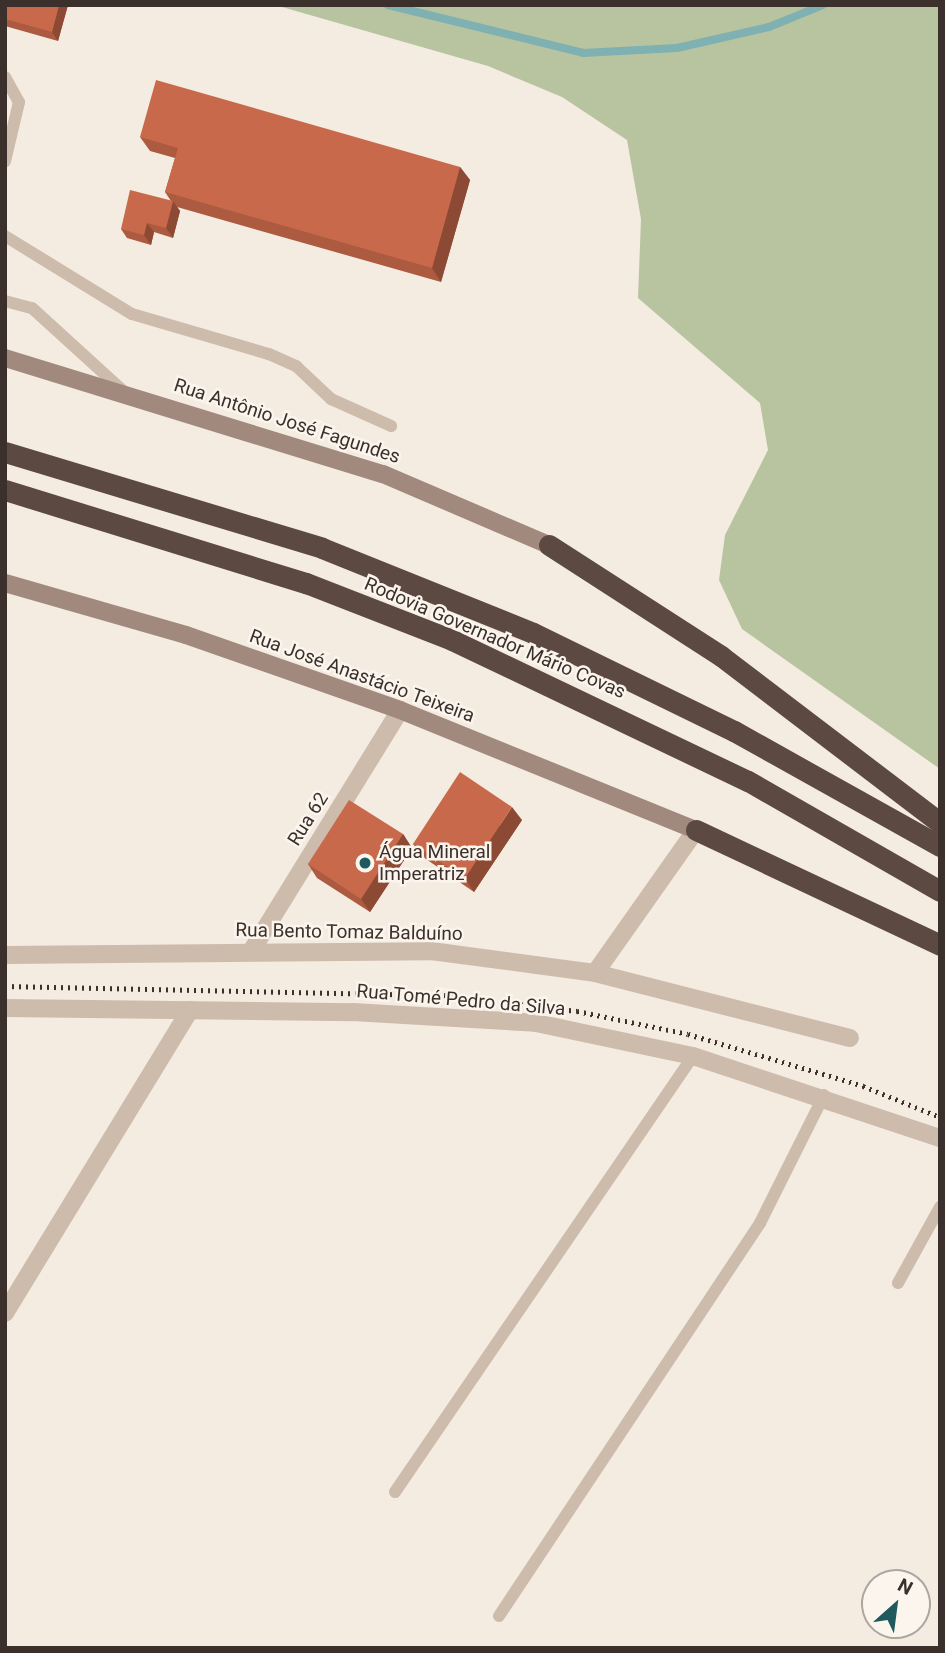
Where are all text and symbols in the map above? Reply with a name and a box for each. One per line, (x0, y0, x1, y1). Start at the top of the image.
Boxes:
street label: Rua Antônio José Fagundes (171, 374, 403, 468)
street label: Rodovia Governador Mário Covas (361, 573, 629, 703)
street label: Rua José Anastácio Teixeira (246, 625, 478, 727)
street label: Rua 62 (283, 788, 333, 850)
place label: Água Mineral Imperatriz (379, 841, 490, 885)
marker: Água Mineral Imperatriz (357, 855, 373, 871)
street label: Rua Bento Tomaz Balduíno (235, 919, 463, 945)
street label: Rua Tomé Pedro da Silva (355, 979, 567, 1021)
north arrow (861, 1569, 931, 1639)
text: N (894, 1573, 916, 1600)

